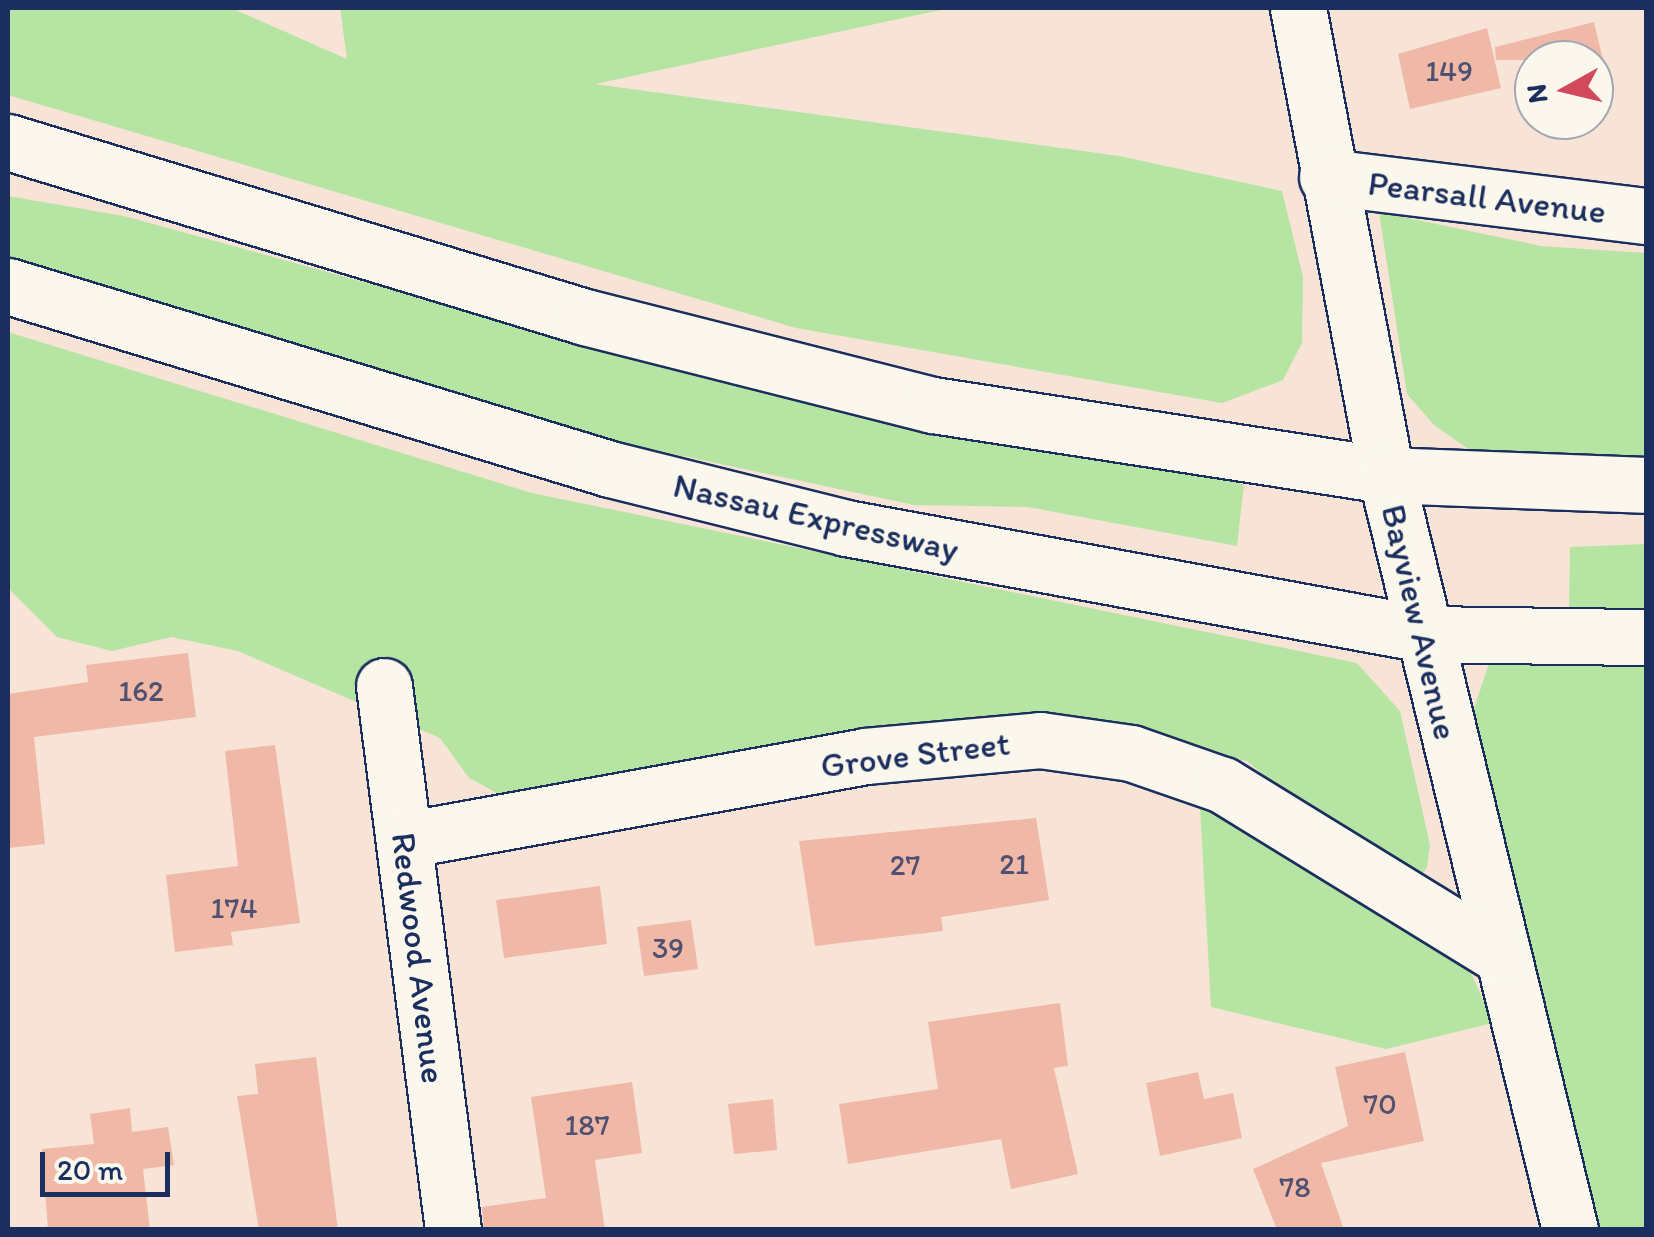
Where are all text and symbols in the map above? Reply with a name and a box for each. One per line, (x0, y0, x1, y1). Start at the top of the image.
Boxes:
north arrow (1514, 40, 1614, 140)
house number: 149 (1425, 53, 1473, 89)
text: N (1518, 82, 1554, 106)
street label: Pearsall Avenue (1367, 162, 1607, 232)
street label: Nassau Expressway (670, 464, 962, 570)
street label: Bayview Avenue (1373, 500, 1467, 744)
house number: 162 (118, 673, 164, 709)
street label: Grove Street (819, 722, 1011, 786)
street label: Redwood Avenue (383, 830, 455, 1086)
house number: 21 (999, 846, 1029, 882)
house number: 27 (890, 847, 920, 883)
house number: 174 (211, 890, 257, 926)
house number: 39 (652, 930, 684, 966)
house number: 70 (1363, 1086, 1397, 1122)
house number: 187 (564, 1107, 610, 1143)
scale bar (45, 1132, 175, 1194)
text: 20 m (57, 1151, 123, 1188)
house number: 78 (1279, 1169, 1311, 1205)

